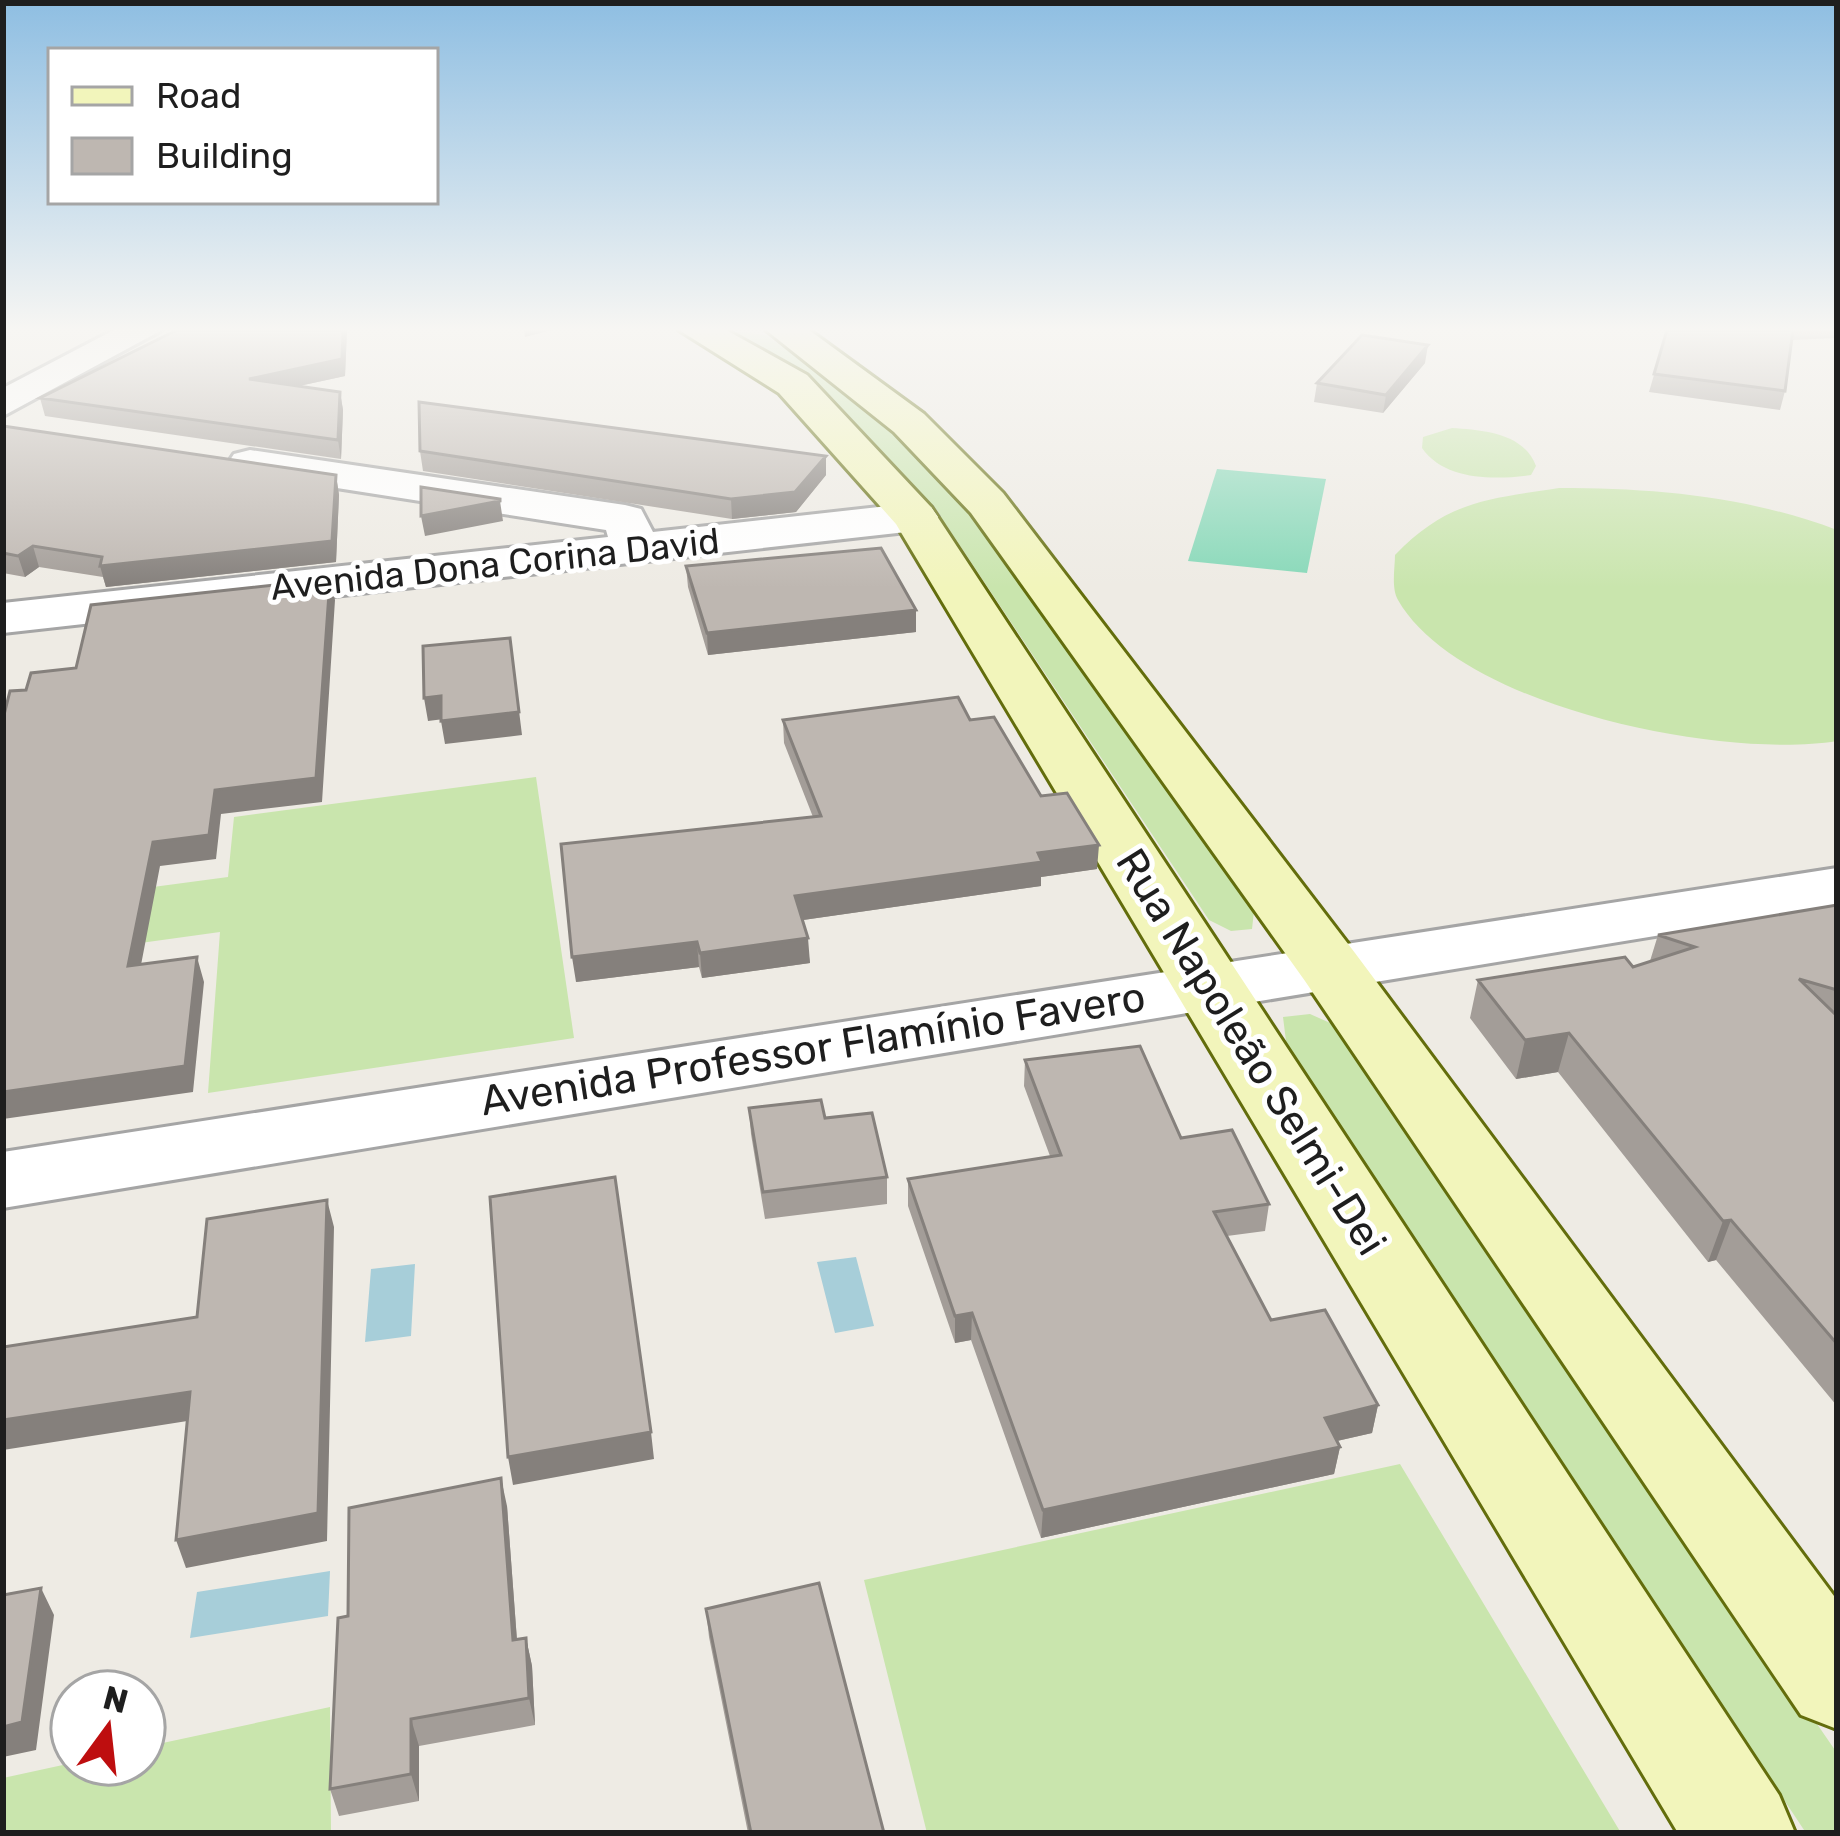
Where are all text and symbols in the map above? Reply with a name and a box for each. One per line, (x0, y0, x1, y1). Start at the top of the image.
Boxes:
legend (48, 48, 438, 204)
text: Road (156, 74, 241, 117)
text: Building (156, 134, 293, 177)
street label: Avenida Dona Corina David (268, 519, 722, 609)
street label: Rua Napoleão Selmi-Dei (1106, 840, 1396, 1264)
street label: Avenida Professor Flamínio Favero (477, 972, 1149, 1126)
north arrow (48, 1668, 168, 1788)
text: N (99, 1678, 132, 1721)

